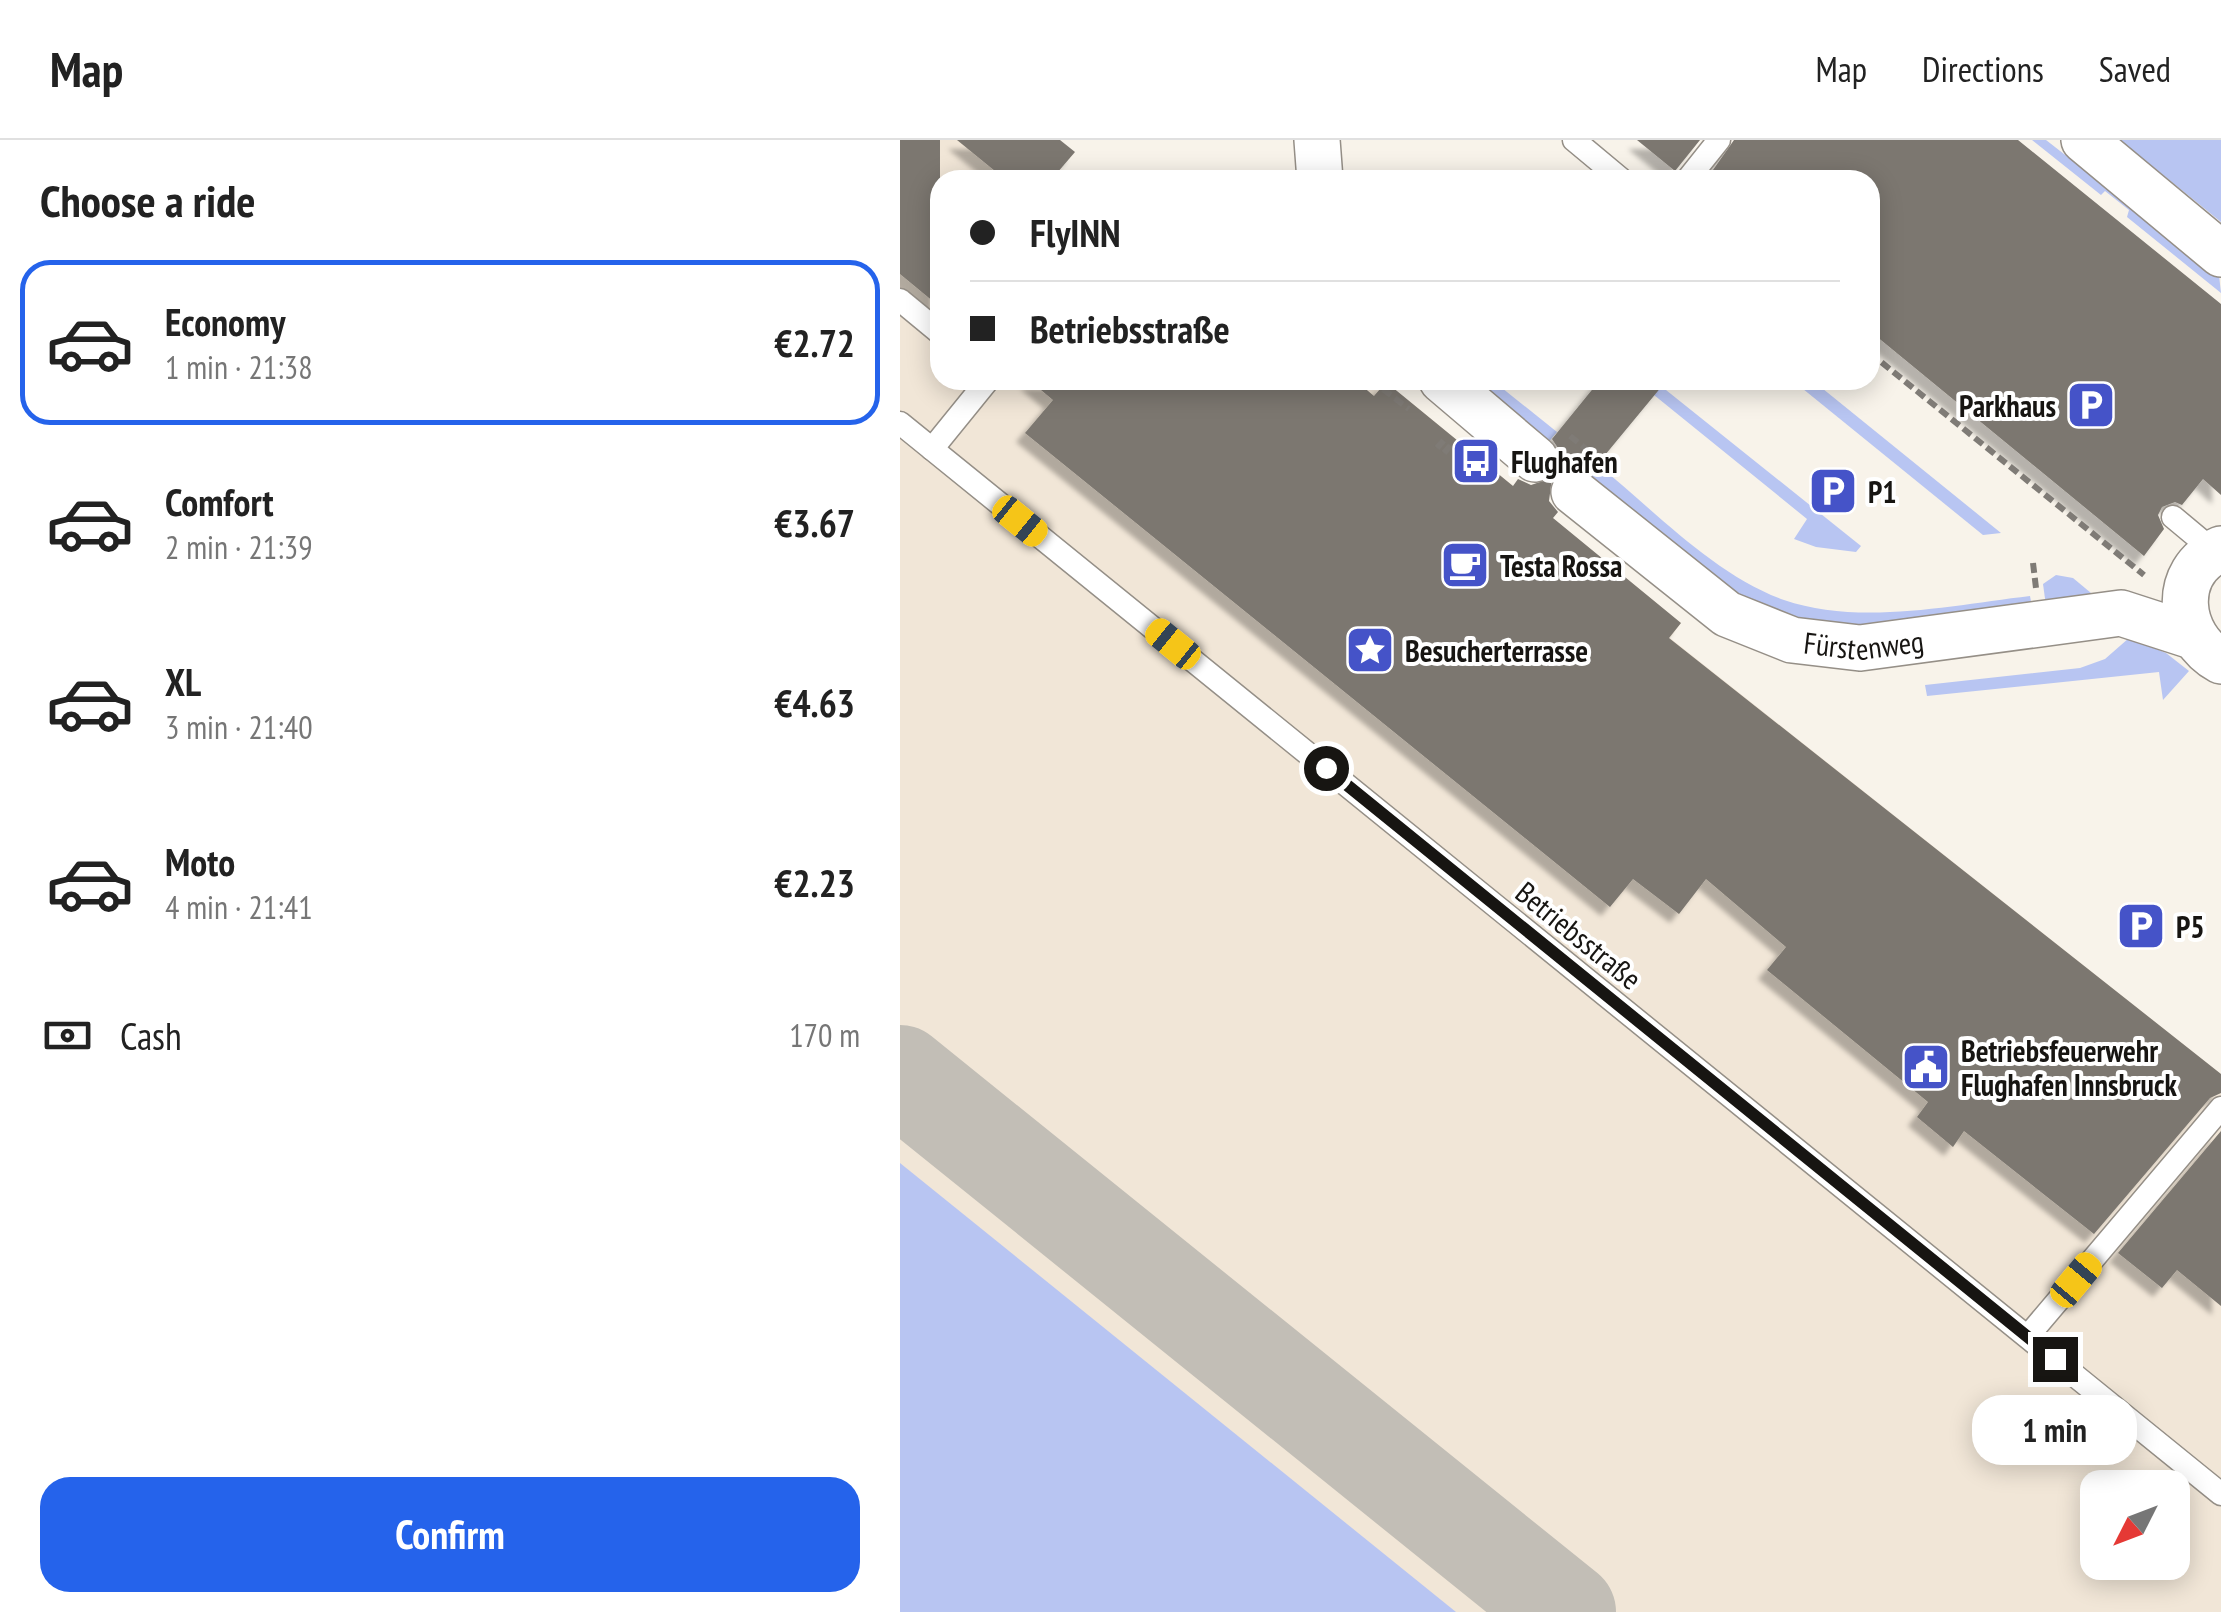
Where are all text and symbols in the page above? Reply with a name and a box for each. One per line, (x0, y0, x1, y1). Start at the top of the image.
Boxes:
text: Map (50, 38, 123, 100)
text: Map (1816, 46, 1867, 92)
text: Directions (1922, 46, 2044, 92)
text: Saved (2099, 46, 2171, 92)
text: Choose a ride (40, 171, 255, 229)
text: FlyINN (1030, 208, 1120, 257)
text: Economy (165, 297, 285, 346)
icon: car (45, 298, 135, 388)
text: Betriebsstraße (1030, 304, 1230, 353)
text: €2.72 (774, 318, 855, 367)
text: 1 min · 21:38 (165, 346, 313, 388)
parking icon: Parkhaus (2065, 379, 2117, 431)
place label: Parkhaus (1959, 386, 2056, 425)
bus stop icon: Flughafen (1450, 435, 1502, 487)
place label: Flughafen (1511, 442, 1618, 481)
parking icon: P1 (1807, 465, 1859, 517)
place label: P1 (1868, 472, 1897, 511)
text: Comfort (165, 477, 274, 526)
icon: car (45, 478, 135, 568)
car (987, 490, 1053, 552)
text: €3.67 (774, 498, 855, 547)
text: 2 min · 21:39 (165, 526, 313, 568)
cafe icon: Testa Rossa (1439, 539, 1491, 591)
place label: Testa Rossa (1500, 546, 1622, 585)
car (1140, 613, 1206, 675)
street label: Fürstenweg (1802, 620, 1926, 668)
place icon: Besucherterrasse (1344, 624, 1396, 676)
place label: Besucherterrasse (1405, 631, 1588, 670)
text: XL (165, 657, 201, 706)
icon: car (45, 658, 135, 748)
text: €4.63 (774, 678, 855, 727)
text: 3 min · 21:40 (165, 706, 313, 748)
route start (1304, 746, 1349, 791)
text: Moto (165, 837, 235, 886)
icon: car (45, 838, 135, 928)
text: €2.23 (774, 858, 855, 907)
street label: Betriebsstraße (1508, 872, 1650, 998)
text: 4 min · 21:41 (165, 886, 313, 928)
parking icon: P5 (2115, 900, 2167, 952)
place label: P5 (2176, 907, 2205, 946)
icon: cash (40, 1008, 95, 1063)
text: Cash (120, 1011, 182, 1060)
text: 170 m (789, 1014, 860, 1056)
place label: Betriebsfeuerwehr Flughafen Innsbruck (1961, 1031, 2177, 1104)
public building icon: Betriebsfeuerwehr Flughafen Innsbruck (1900, 1041, 1952, 1093)
car (2045, 1247, 2107, 1313)
route end (2033, 1337, 2078, 1382)
callout: 1 min (1972, 1394, 2138, 1464)
text: 1 min (2022, 1409, 2087, 1451)
north arrow (2080, 1470, 2190, 1580)
map controls (2080, 1470, 2190, 1580)
button: Confirm (40, 1477, 860, 1592)

